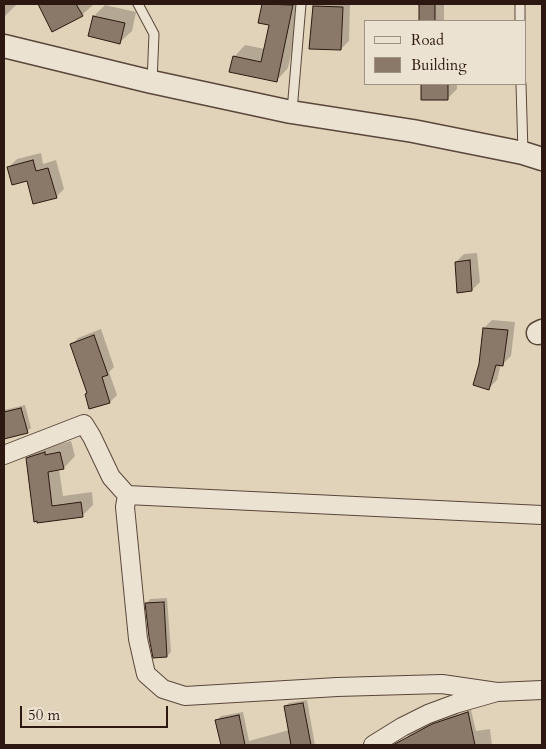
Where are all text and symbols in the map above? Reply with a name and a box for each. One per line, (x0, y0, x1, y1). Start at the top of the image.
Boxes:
legend (364, 20, 526, 85)
text: Road (411, 30, 444, 50)
text: Building (411, 55, 467, 75)
scale bar (22, 696, 170, 728)
text: 50 m (28, 705, 60, 725)

